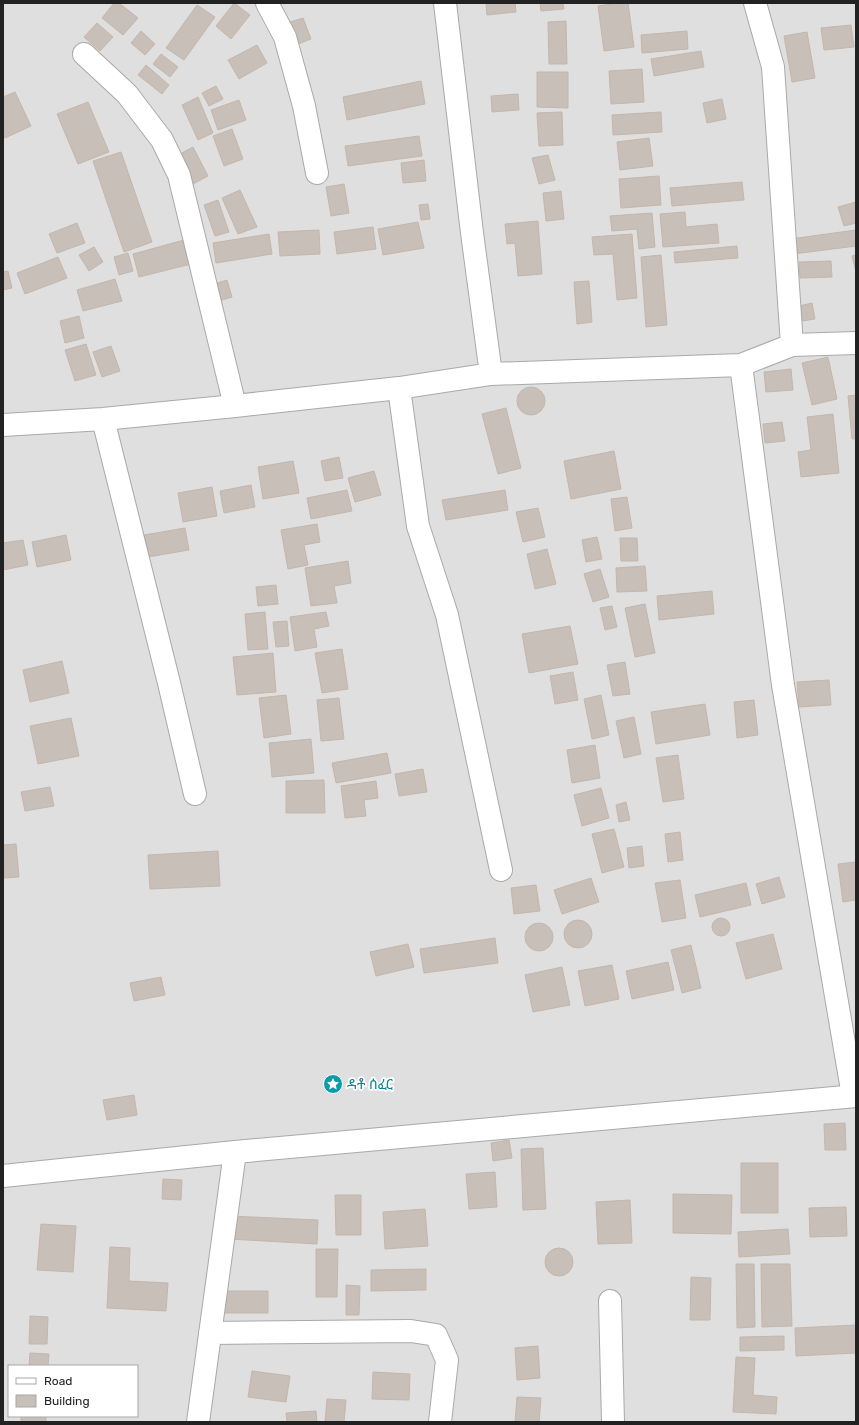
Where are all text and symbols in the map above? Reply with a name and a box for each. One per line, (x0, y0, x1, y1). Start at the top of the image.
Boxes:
place icon: ዳቶ ሰፈር (322, 1073, 344, 1095)
place label: ዳቶ ሰፈር (347, 1076, 393, 1093)
legend (8, 1365, 138, 1417)
text: Road (44, 1374, 72, 1388)
text: Building (44, 1394, 90, 1408)

